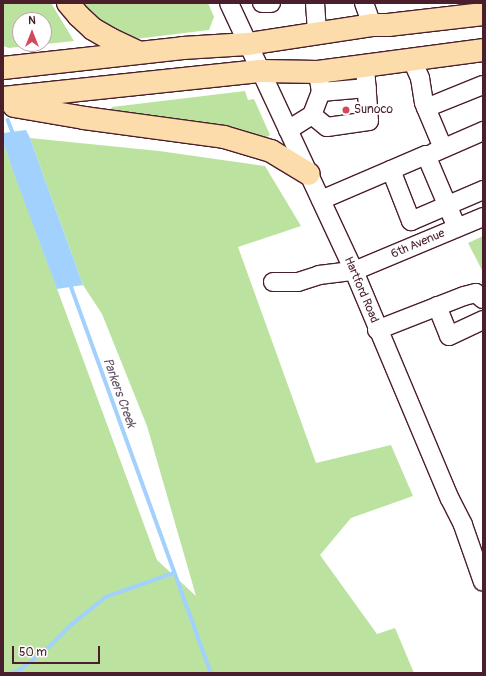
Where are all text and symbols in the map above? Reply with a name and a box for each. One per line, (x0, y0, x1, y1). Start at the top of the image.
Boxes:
north arrow (12, 12, 52, 52)
text: N (28, 14, 36, 27)
place label: Sunoco (354, 103, 393, 117)
marker: Sunoco (341, 105, 351, 115)
street label: 6th Avenue (389, 226, 447, 262)
street label: Hartford Road (341, 255, 381, 325)
water label: Parkers Creek (99, 356, 139, 430)
scale bar (14, 638, 102, 664)
text: 50 m (19, 645, 47, 660)

